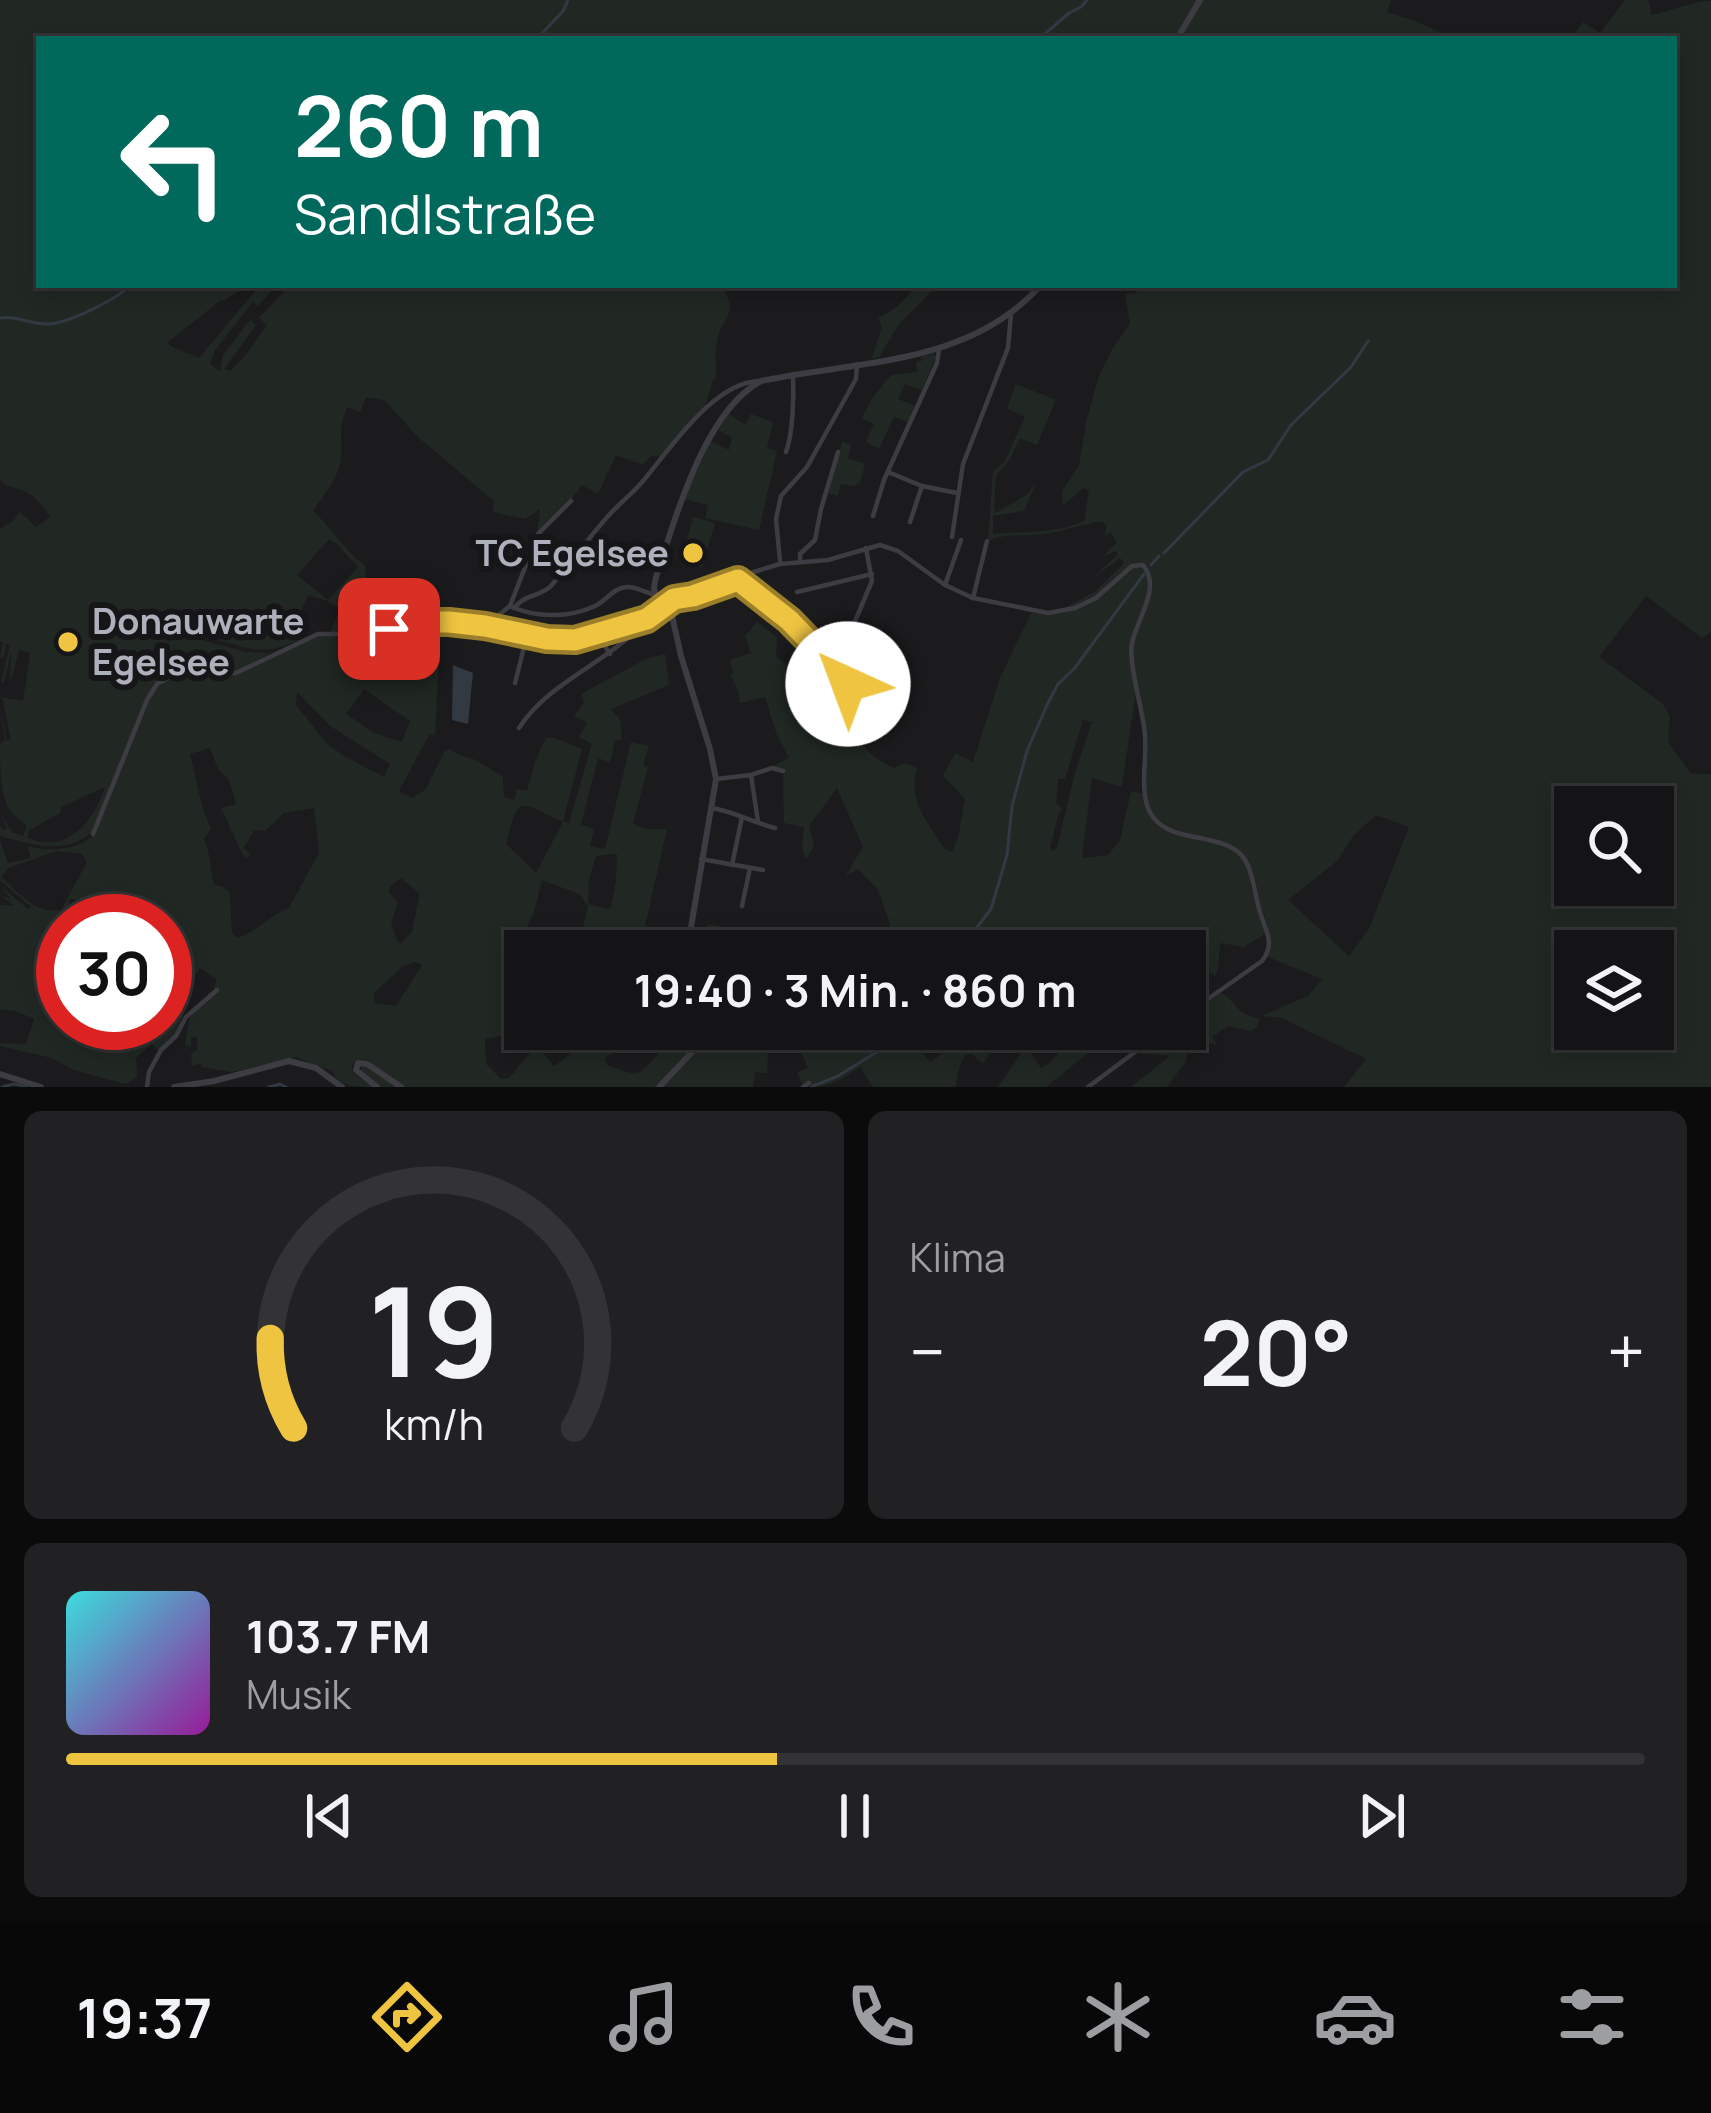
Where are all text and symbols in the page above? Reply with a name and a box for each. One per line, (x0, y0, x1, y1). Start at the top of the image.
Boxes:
text: 260 m (294, 67, 544, 182)
icon: left (96, 84, 252, 240)
text: Sandlstraße (294, 176, 596, 250)
place label: TC Egelsee (476, 528, 669, 577)
marker: TC Egelsee (680, 540, 706, 566)
pin (338, 578, 440, 680)
place label: Donauwarte Egelsee (92, 596, 304, 686)
icon: arrive (356, 596, 422, 662)
position arrow (785, 621, 911, 747)
marker: Donauwarte Egelsee (55, 629, 81, 655)
map controls (1554, 786, 1674, 1050)
button: search (1554, 786, 1674, 906)
speed limit sign: 30 (36, 894, 192, 1050)
button: layers (1554, 930, 1674, 1050)
text: 19:40 · 3 Min. · 860 m (634, 959, 1076, 1021)
text: Klima (910, 1230, 1006, 1284)
text: 19 (368, 1244, 500, 1414)
text: 20° (1199, 1290, 1353, 1413)
text: − (910, 1306, 945, 1396)
text: + (1607, 1306, 1645, 1396)
text: km/h (384, 1394, 484, 1453)
text: 103.7 FM (246, 1605, 430, 1667)
text: Musik (246, 1667, 351, 1721)
icon: previous (296, 1783, 362, 1849)
icon: pause (822, 1783, 888, 1849)
icon: next (1349, 1783, 1415, 1849)
icon: directions (365, 1975, 449, 2059)
icon: music (602, 1975, 686, 2059)
icon: phone (839, 1975, 923, 2059)
icon: climate (1076, 1975, 1160, 2059)
icon: car (1313, 1975, 1397, 2059)
icon: filters (1550, 1975, 1634, 2059)
text: 19:37 (77, 1980, 212, 2054)

